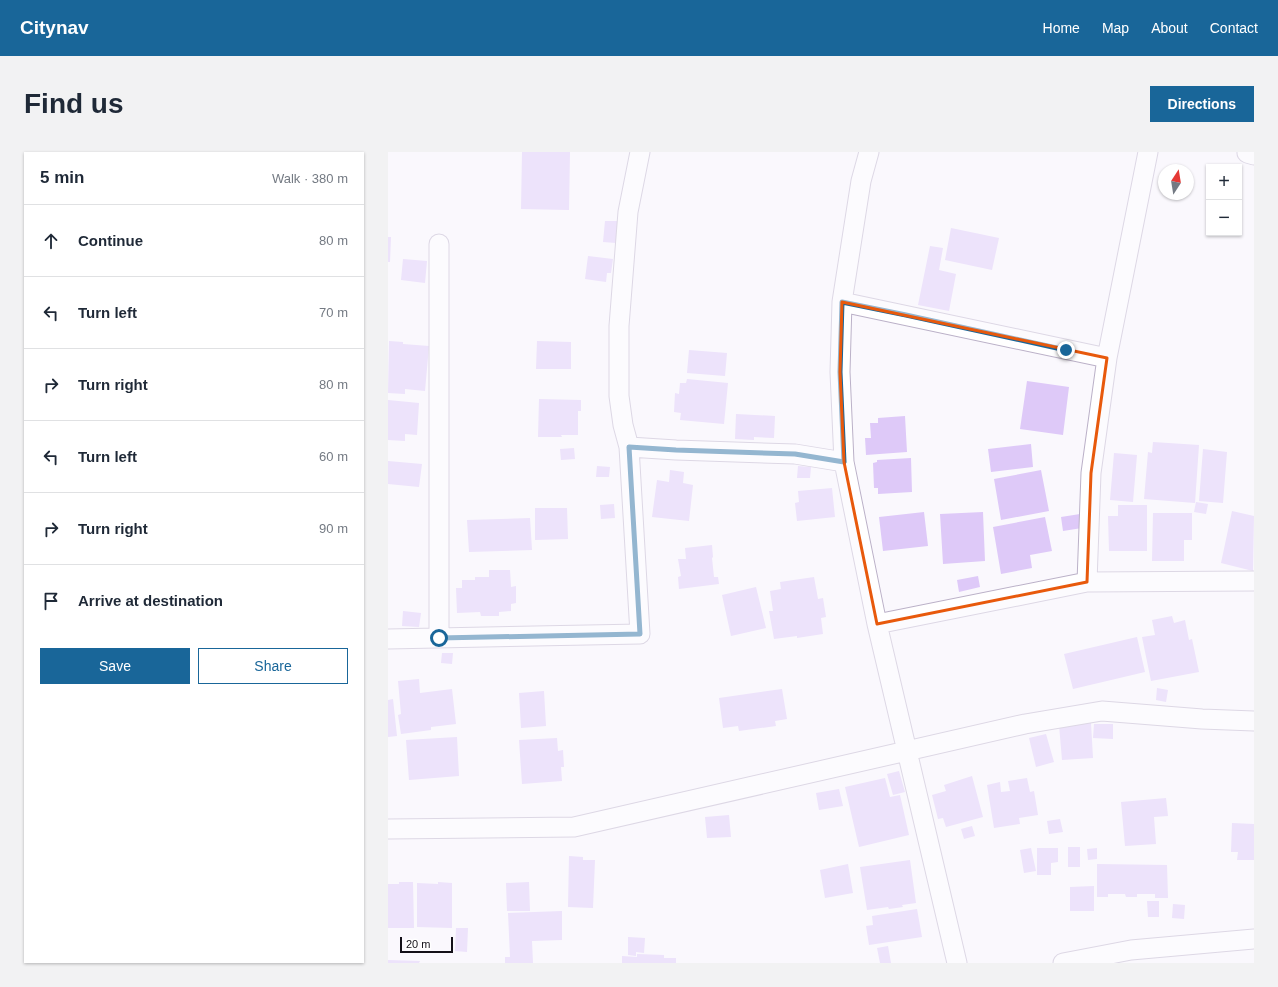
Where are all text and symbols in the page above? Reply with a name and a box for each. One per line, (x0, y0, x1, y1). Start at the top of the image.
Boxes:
text: Citynav (20, 17, 89, 38)
text: Home (1043, 20, 1080, 36)
text: Map (1102, 20, 1129, 36)
text: About (1151, 20, 1188, 36)
text: Contact (1210, 20, 1258, 36)
button: Directions (1150, 86, 1254, 122)
text: Find us (24, 88, 124, 119)
north arrow (1158, 164, 1194, 200)
map controls (1206, 164, 1242, 236)
button: + (1206, 164, 1242, 200)
text: 5 min (40, 168, 84, 187)
text: Walk · 380 m (272, 171, 348, 186)
button: − (1206, 200, 1242, 236)
icon: ahead (40, 230, 62, 252)
text: Continue (78, 232, 143, 249)
text: 80 m (319, 233, 348, 248)
icon: left (40, 302, 62, 324)
text: Turn left (78, 304, 137, 321)
text: 70 m (319, 305, 348, 320)
route end (1057, 341, 1075, 359)
icon: right (40, 374, 62, 396)
text: Turn right (78, 376, 148, 393)
text: 80 m (319, 377, 348, 392)
icon: left (40, 446, 62, 468)
text: Turn left (78, 448, 137, 465)
text: 60 m (319, 449, 348, 464)
icon: right (40, 518, 62, 540)
text: Turn right (78, 520, 148, 537)
text: 90 m (319, 521, 348, 536)
icon: arrive (40, 590, 62, 612)
text: Arrive at destination (78, 592, 223, 609)
route start (430, 629, 448, 647)
button: Save (40, 648, 190, 684)
button: Share (198, 648, 348, 684)
scale bar (400, 935, 453, 954)
text: 20 m (406, 938, 430, 950)

